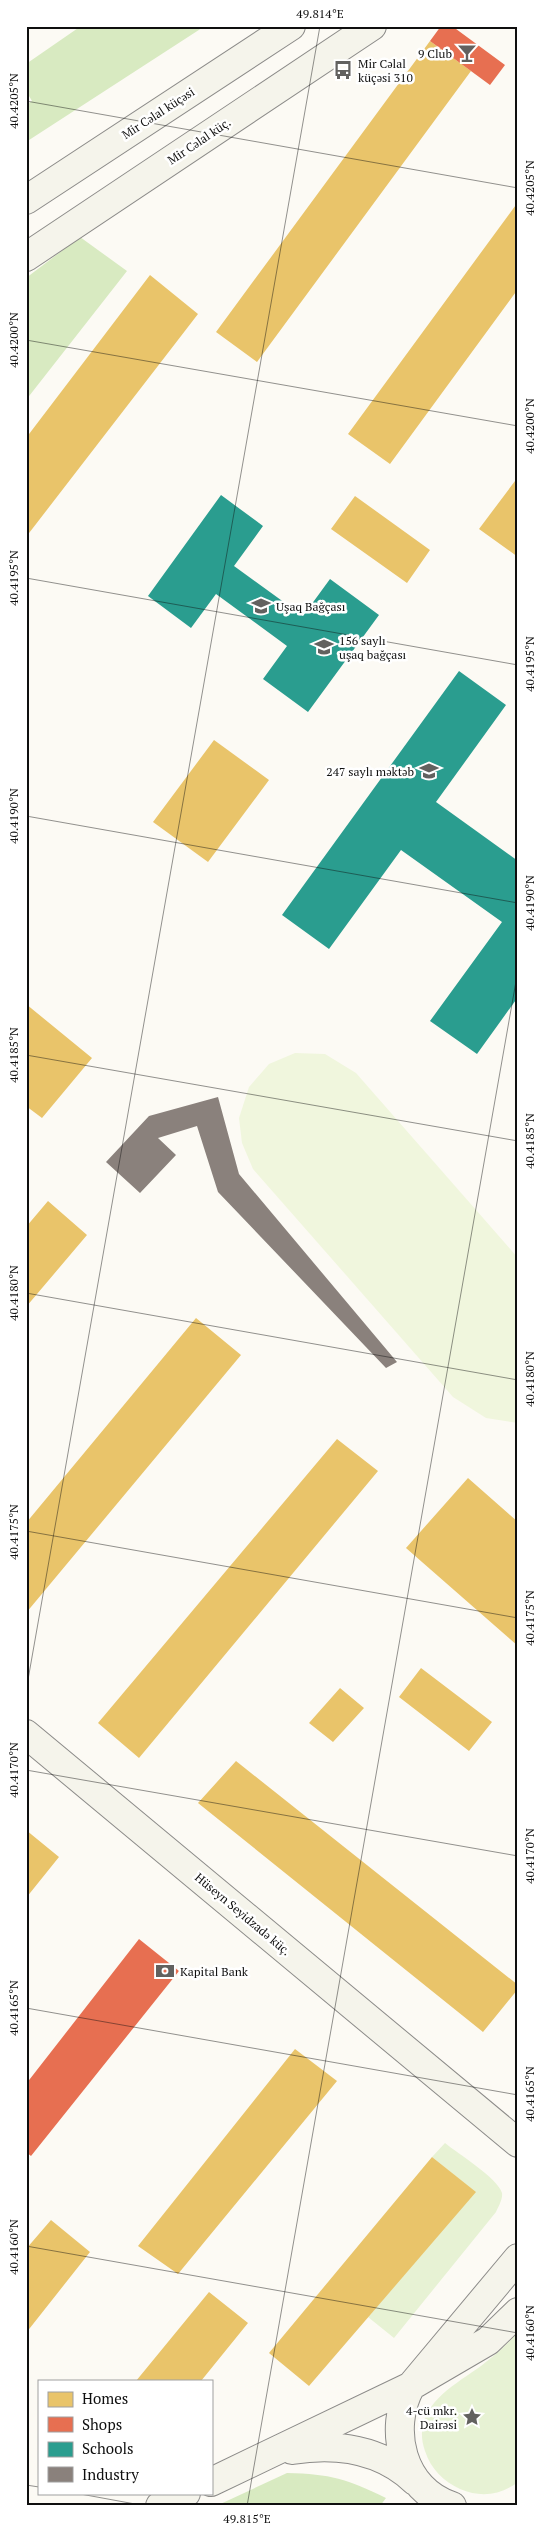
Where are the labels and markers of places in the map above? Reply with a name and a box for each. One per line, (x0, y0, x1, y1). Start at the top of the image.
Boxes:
bar icon: 9 Club (456, 42, 478, 64)
place label: 9 Club (418, 46, 452, 61)
place label: Mir Cəlal küçəsi 310 (358, 56, 413, 85)
bus stop icon: Mir Cəlal küçəsi 310 (332, 59, 354, 81)
school or university icon: Uşaq Bağçası (250, 595, 272, 617)
place label: Uşaq Bağçası (276, 599, 346, 614)
place label: 156 saylı uşaq bağçası (339, 633, 407, 662)
school or university icon: 156 saylı uşaq bağçası (313, 636, 335, 658)
school or university icon: 247 saylı məktəb (418, 760, 440, 782)
place label: 247 saylı məktəb (326, 764, 414, 779)
bank icon: Kapital Bank (154, 1960, 176, 1982)
place label: Kapital Bank (180, 1964, 249, 1979)
place label: 4-cü mkr. Dairəsi (406, 2403, 457, 2432)
place icon: 4-cü mkr. Dairəsi (461, 2406, 483, 2428)

